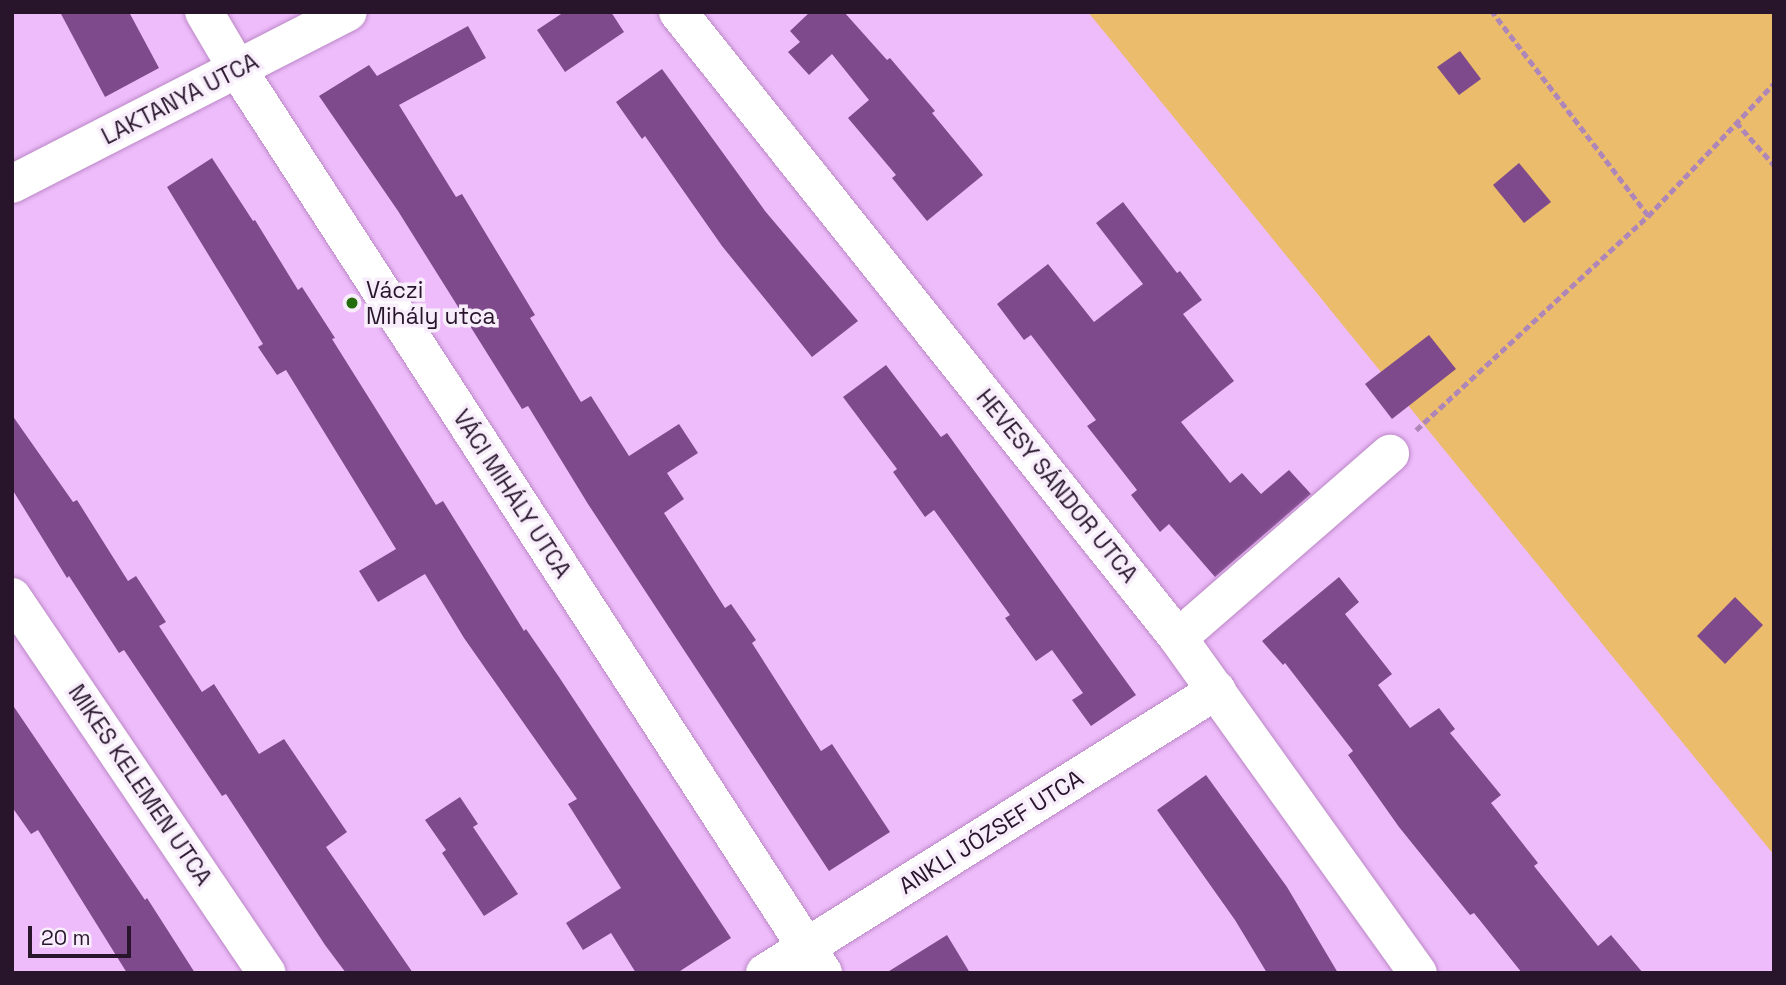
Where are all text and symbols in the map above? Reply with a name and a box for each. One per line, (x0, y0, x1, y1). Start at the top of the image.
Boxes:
street label: LAKTANYA UTCA (97, 48, 263, 150)
place label: Váczi Mihály utca (366, 276, 496, 330)
marker: Váczi Mihály utca (344, 295, 360, 311)
street label: HEVESY SÁNDOR UTCA (970, 384, 1144, 588)
street label: VÁCI MIHÁLY UTCA (447, 404, 577, 584)
street label: MIKES KELEMEN UTCA (63, 679, 217, 891)
street label: ANKLI JÓZSEF UTCA (894, 764, 1088, 900)
scale bar (32, 912, 135, 956)
text: 20 m (41, 924, 91, 951)

